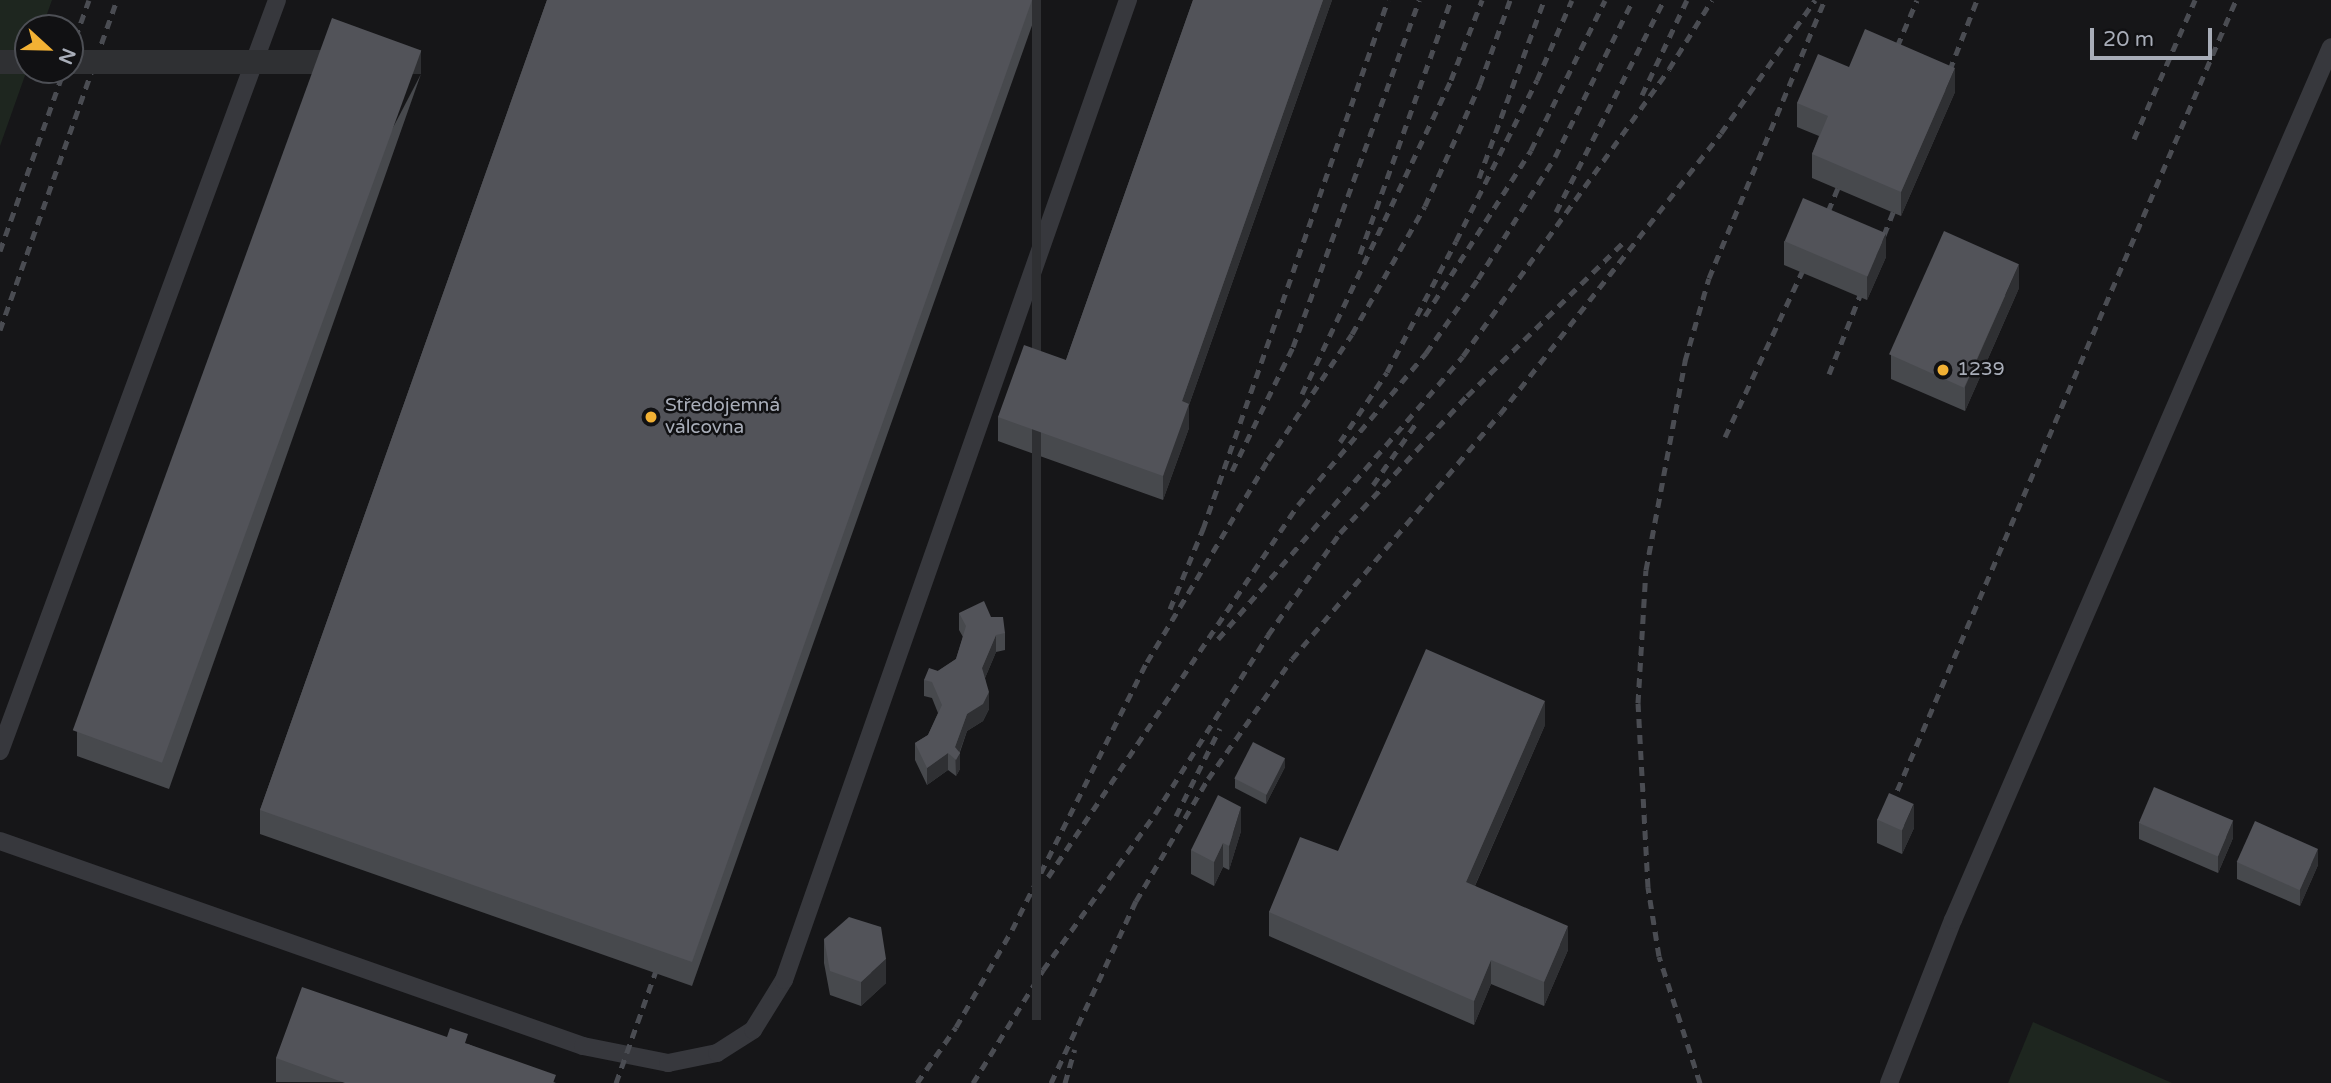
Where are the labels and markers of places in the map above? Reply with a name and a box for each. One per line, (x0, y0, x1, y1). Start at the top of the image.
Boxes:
place label: 1239 (1957, 359, 2005, 381)
marker: 1239 (1935, 362, 1951, 378)
place label: Středojemná válcovna (665, 395, 780, 439)
marker: Středojemná válcovna (643, 409, 659, 425)

